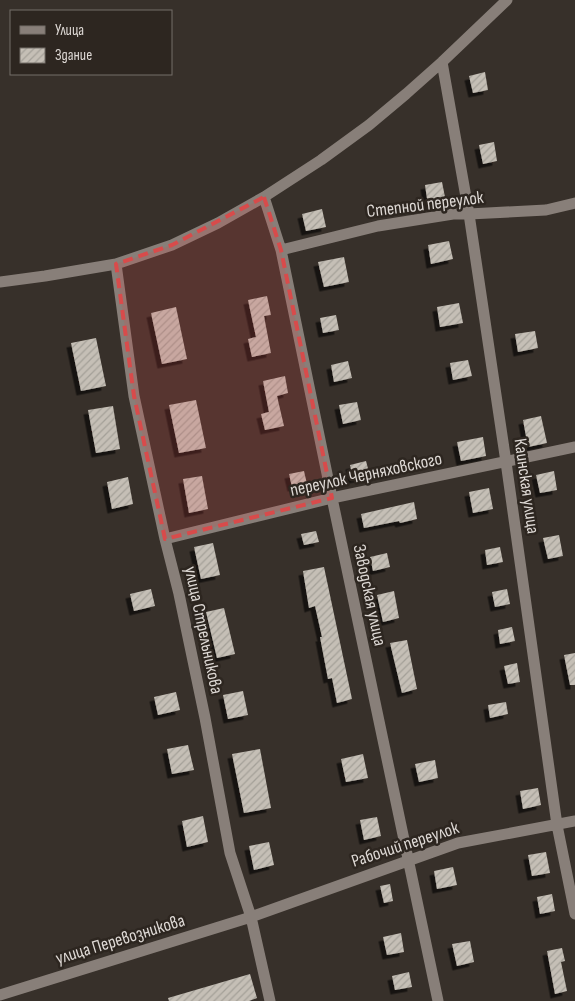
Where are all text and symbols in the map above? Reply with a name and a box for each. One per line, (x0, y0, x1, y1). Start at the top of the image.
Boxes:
legend (10, 10, 172, 75)
text: Улица (55, 21, 84, 40)
text: Здание (55, 46, 92, 65)
street label: Степной переулок (365, 187, 485, 222)
street label: Каинская улица (509, 437, 544, 535)
street label: переулок Черняховского (288, 448, 444, 501)
street label: Заводская улица (349, 542, 391, 648)
street label: улица Стрельникова (180, 564, 227, 696)
street label: Рабочий переулок (349, 817, 462, 872)
street label: улица Перевозникова (53, 910, 187, 969)

